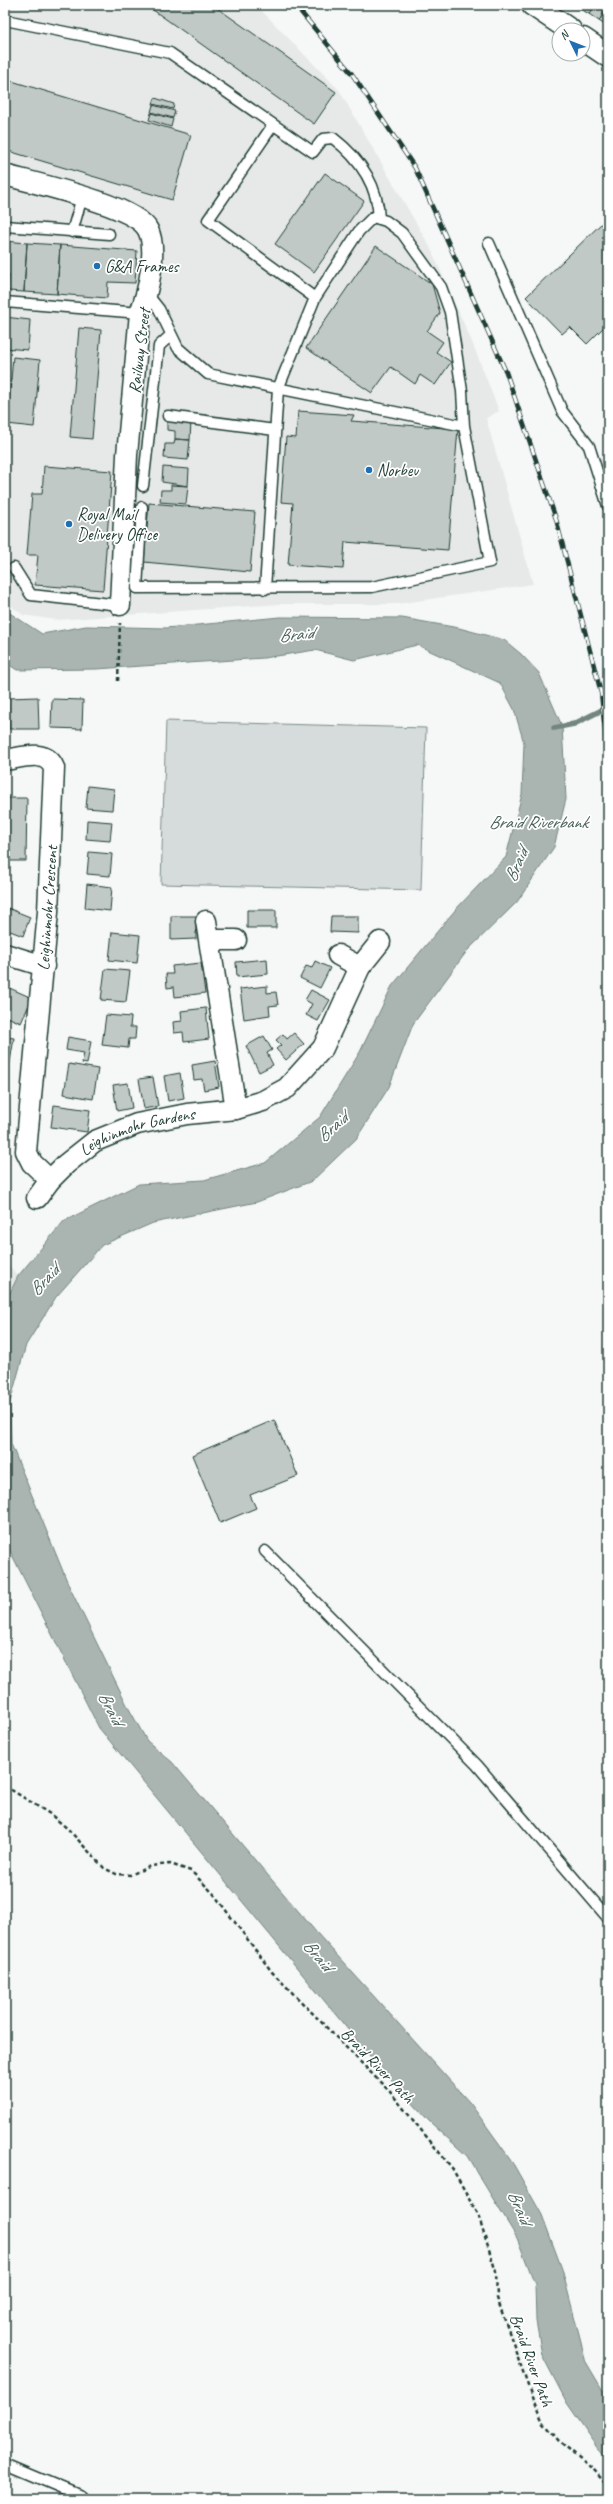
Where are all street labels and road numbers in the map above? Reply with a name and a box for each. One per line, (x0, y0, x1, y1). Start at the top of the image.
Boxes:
street label: Railway Street (124, 305, 155, 395)
street label: Leighinmohr Crescent (33, 843, 62, 971)
street label: Leighinmohr Gardens (75, 1103, 198, 1161)
street label: Braid River Path (336, 2023, 419, 2108)
street label: Braid River Path (505, 2311, 558, 2410)

